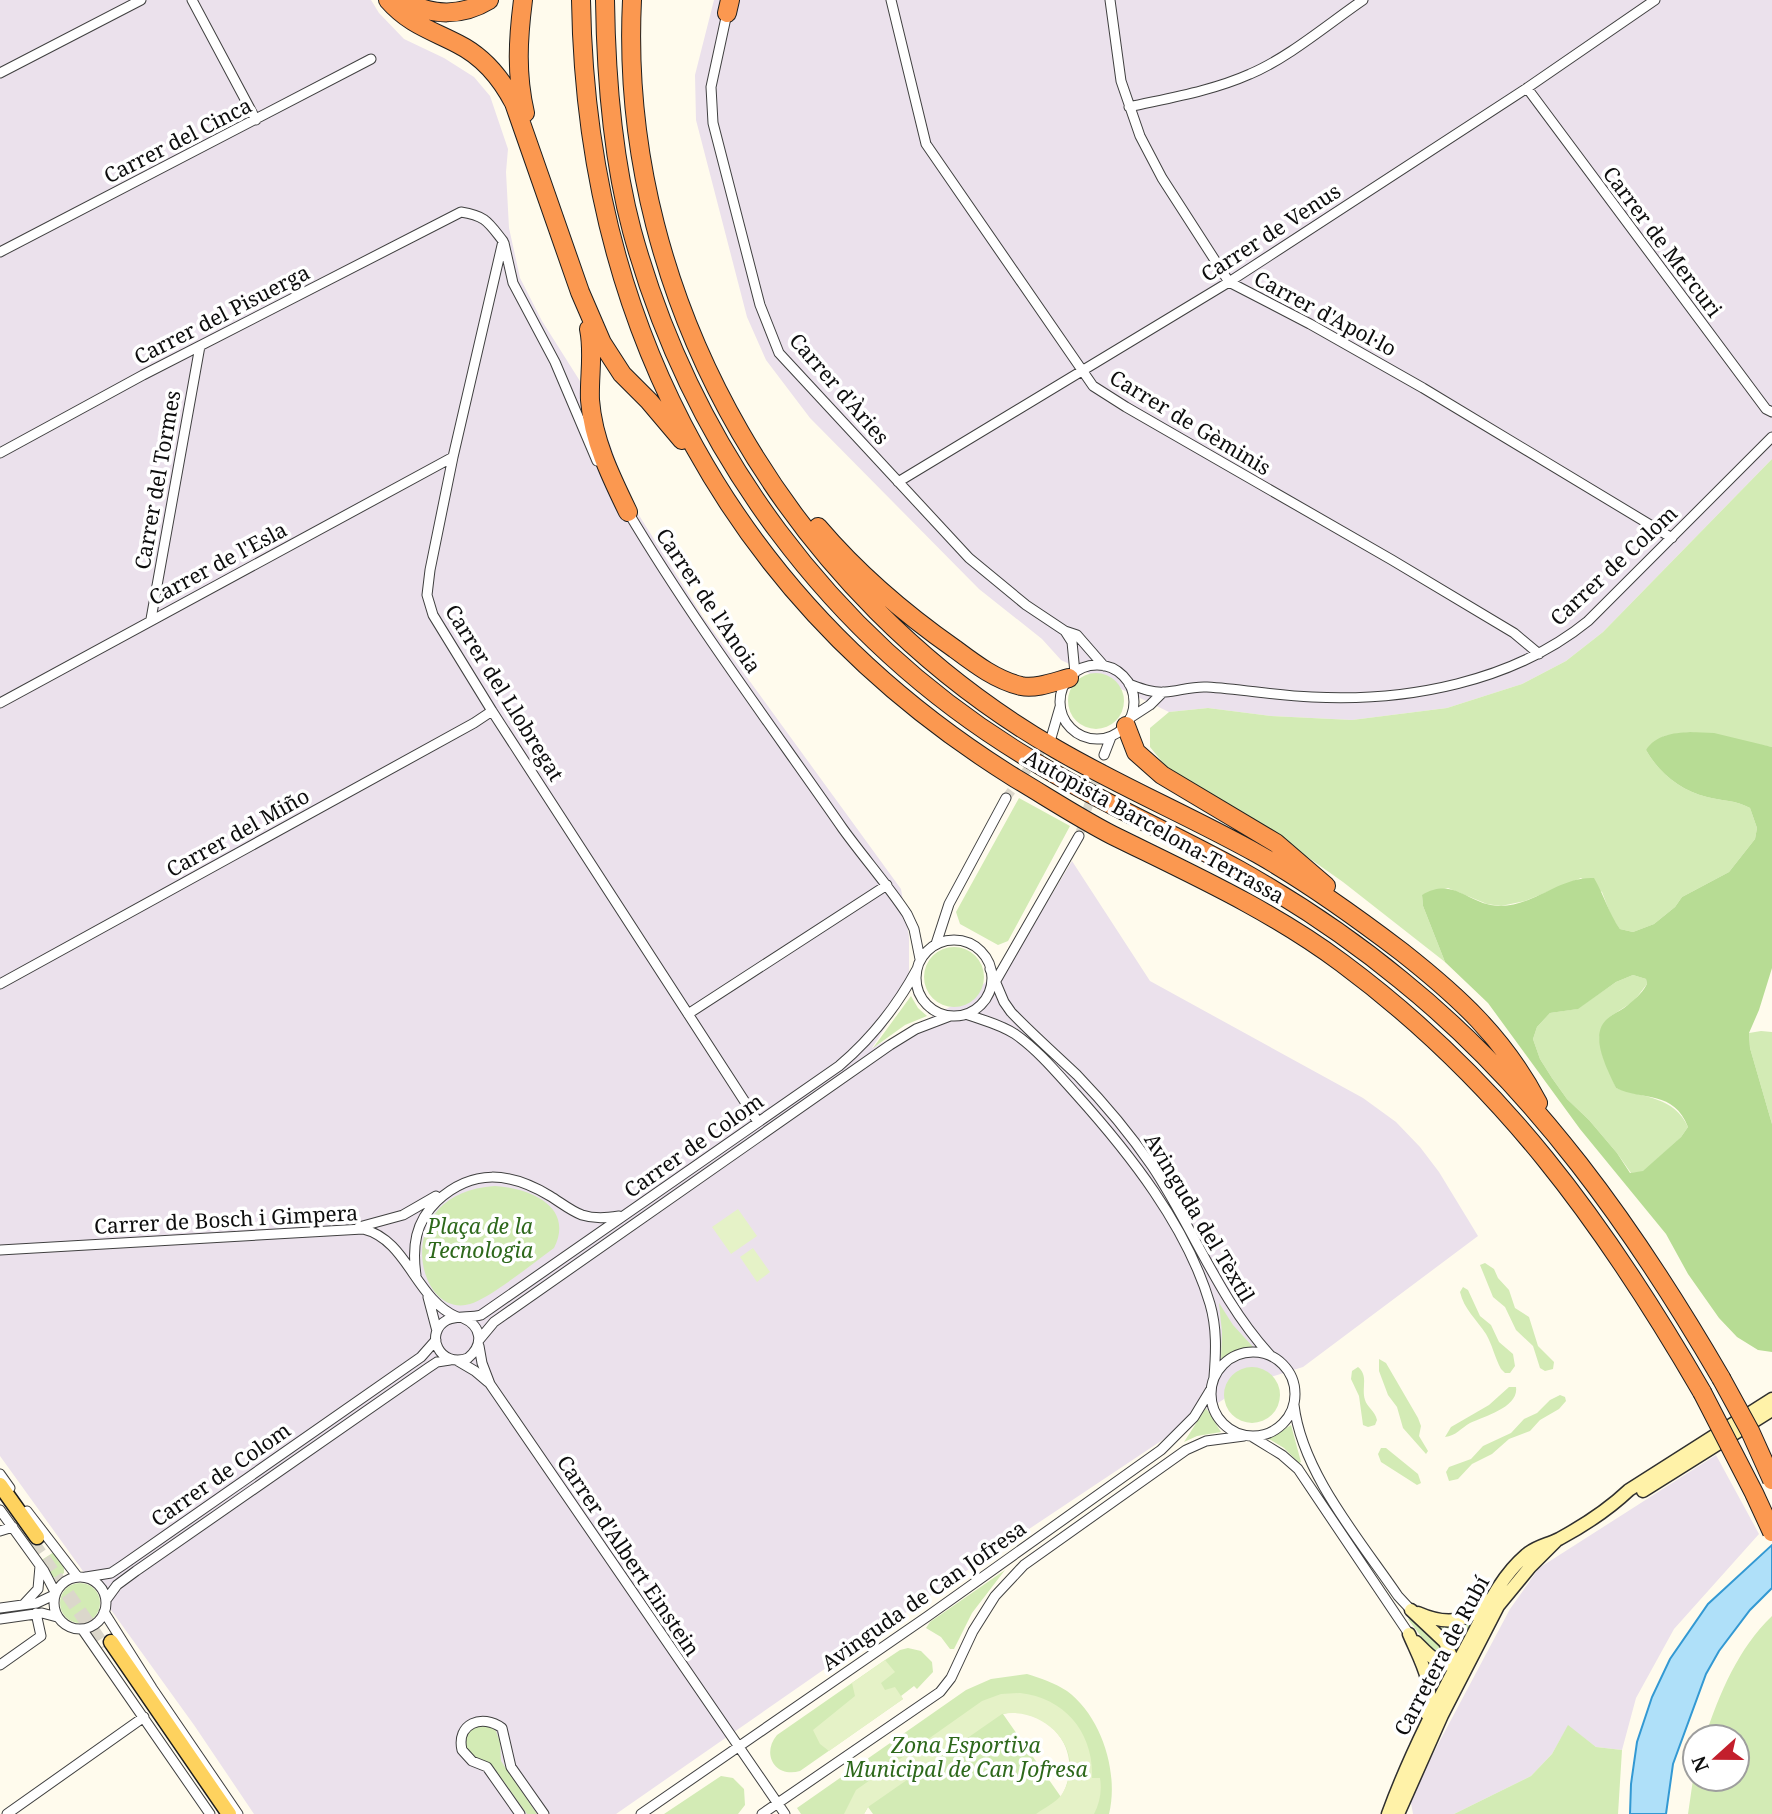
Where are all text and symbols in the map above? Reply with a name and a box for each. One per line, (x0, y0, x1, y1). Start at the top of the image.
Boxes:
street label: Carrer del Cinca (99, 91, 256, 189)
street label: Carrer de Mercuri (1597, 160, 1729, 323)
street label: Carrer de Venus (1195, 177, 1346, 288)
street label: Carrer del Pisuerga (129, 258, 314, 371)
street label: Carrer d'Apol·lo (1250, 264, 1401, 362)
street label: Carrer d'Àries (784, 327, 896, 450)
street label: Carrer de Gèminis (1105, 363, 1276, 481)
street label: Carrer del Tormes (127, 388, 187, 572)
street label: Carrer de Colom (1544, 499, 1683, 631)
street label: Carrer de l'Esla (144, 515, 292, 611)
street label: Carrer de l'Anoia (650, 523, 768, 678)
street label: Carrer del Llobregat (439, 599, 571, 786)
street label: Autopista Barcelona-Terrassa (1019, 743, 1290, 910)
street label: Carrer del Miño (161, 781, 314, 883)
street label: Carrer de Colom (618, 1087, 769, 1204)
street label: Avinguda del Tèxtil (1138, 1128, 1262, 1308)
street label: Carrer de Bosch i Gimpera (93, 1198, 359, 1240)
park label: Plaça de la Tecnologia (426, 1212, 534, 1264)
street label: Carrer de Colom (145, 1416, 296, 1533)
street label: Carrer d'Albert Einstein (551, 1449, 707, 1661)
street label: Avinguda de Can Jofresa (816, 1514, 1031, 1677)
street label: Carretera de Rubí (1387, 1570, 1495, 1740)
north arrow (1681, 1723, 1751, 1793)
park label: Zona Esportiva Municipal de Can Jofresa (843, 1731, 1088, 1783)
text: N (1685, 1752, 1715, 1776)

